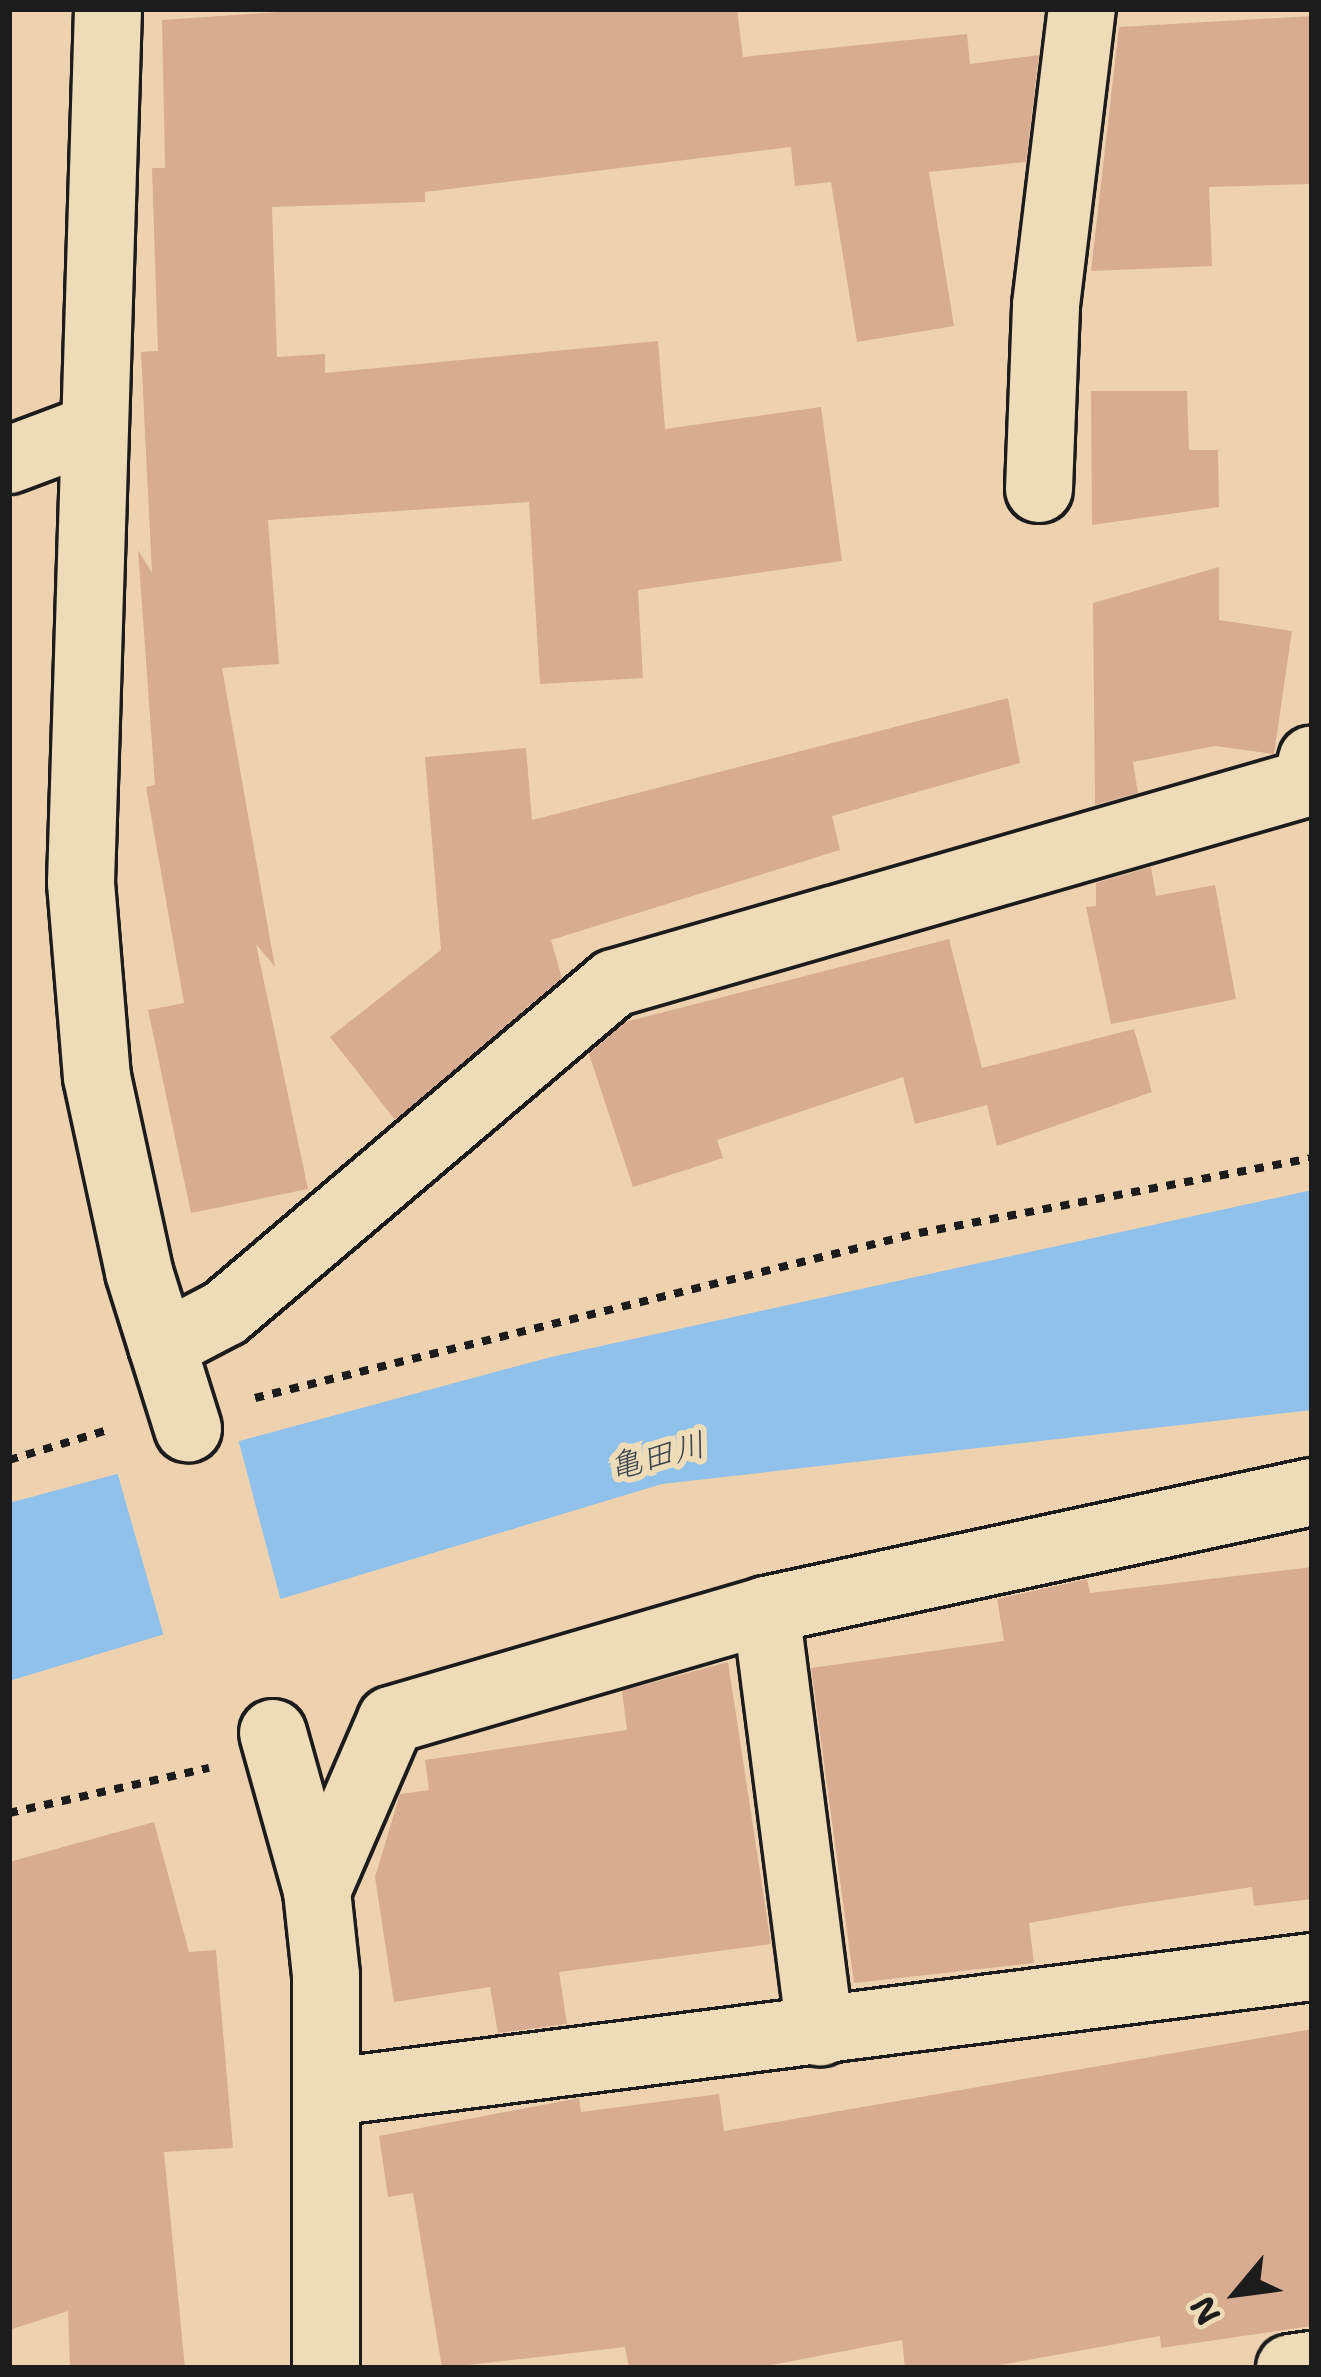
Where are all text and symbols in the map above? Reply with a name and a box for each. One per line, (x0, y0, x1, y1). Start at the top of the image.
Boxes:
water label: 亀田川 (604, 1424, 710, 1488)
north arrow (1177, 2233, 1297, 2353)
text: N (1179, 2288, 1231, 2333)

